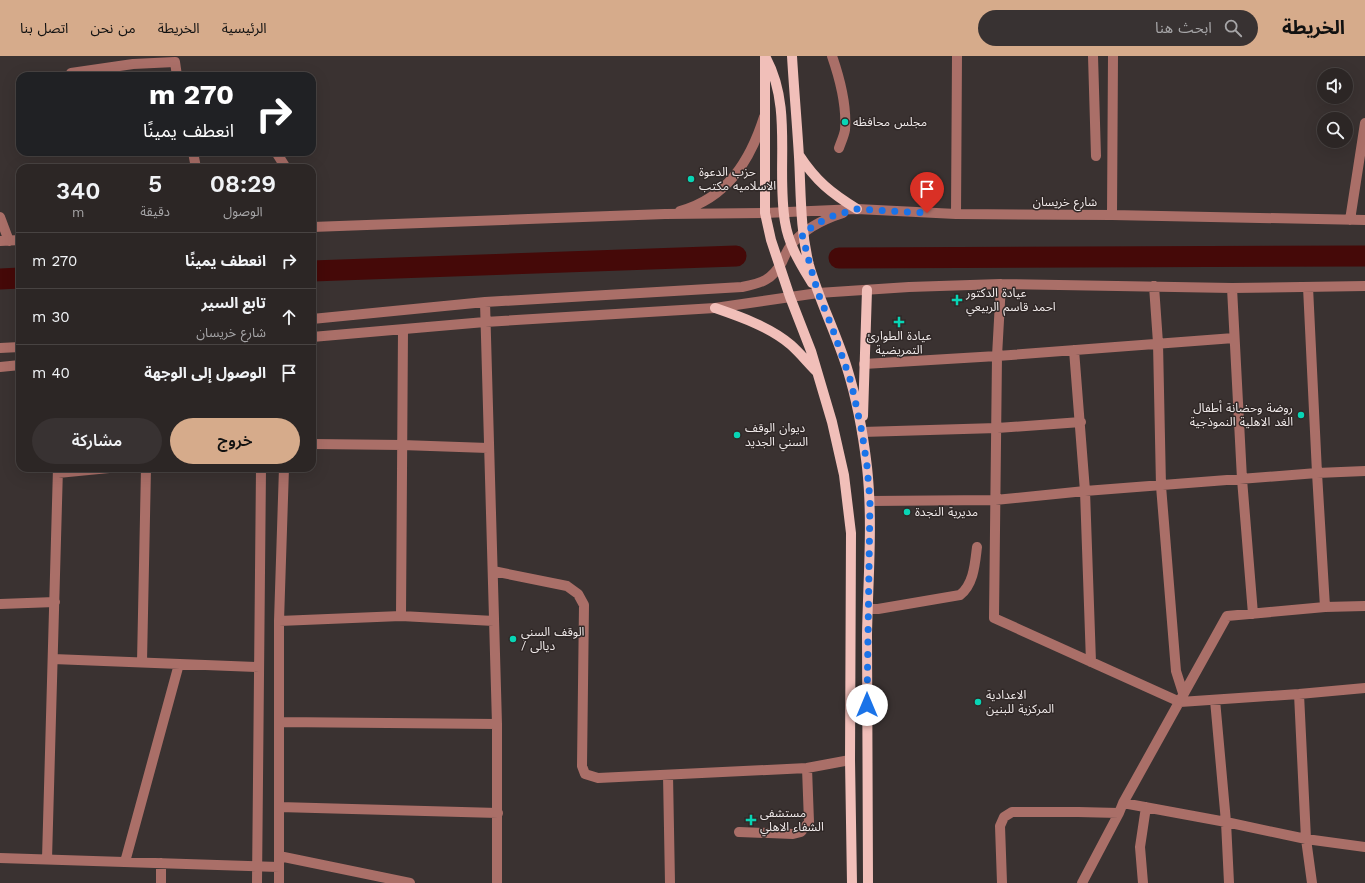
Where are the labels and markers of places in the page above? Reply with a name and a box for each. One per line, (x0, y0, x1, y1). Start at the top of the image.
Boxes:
place label: مجلس محافظه (853, 115, 927, 129)
marker: مجلس محافظه (840, 117, 850, 127)
place label: حزب الدعوة الاسلاميه مكتب (699, 165, 776, 193)
pin (910, 172, 944, 213)
marker: حزب الدعوة الاسلاميه مكتب (686, 174, 696, 184)
place label: عيادة الدكتور احمد قاسم الربيعي (965, 286, 1056, 317)
marker: عيادة الدكتور احمد قاسم الربيعي (951, 294, 963, 306)
marker: عيادة الطوارئ التمريضية (893, 316, 905, 328)
place label: عيادة الطوارئ التمريضية (866, 329, 932, 357)
place label: روضة وحضانة أطفال الغد الاهلية النموذجية (1190, 400, 1293, 429)
marker: روضة وحضانة أطفال الغد الاهلية النموذجية (1296, 410, 1306, 420)
place label: ديوان الوقف السني الجديد (745, 421, 808, 452)
marker: ديوان الوقف السني الجديد (732, 430, 742, 440)
place label: مديرية النجدة (915, 505, 978, 519)
marker: مديرية النجدة (902, 507, 912, 517)
place label: الوقف السني / ديالى (521, 625, 585, 653)
marker: الوقف السني / ديالى (508, 634, 518, 644)
place label: الاعدادية المركزية للبنين (986, 688, 1054, 716)
marker: الاعدادية المركزية للبنين (973, 697, 983, 707)
place label: مستشفى الشفاء الاهلي (760, 806, 824, 837)
marker: مستشفى الشفاء الاهلي (745, 814, 757, 826)

